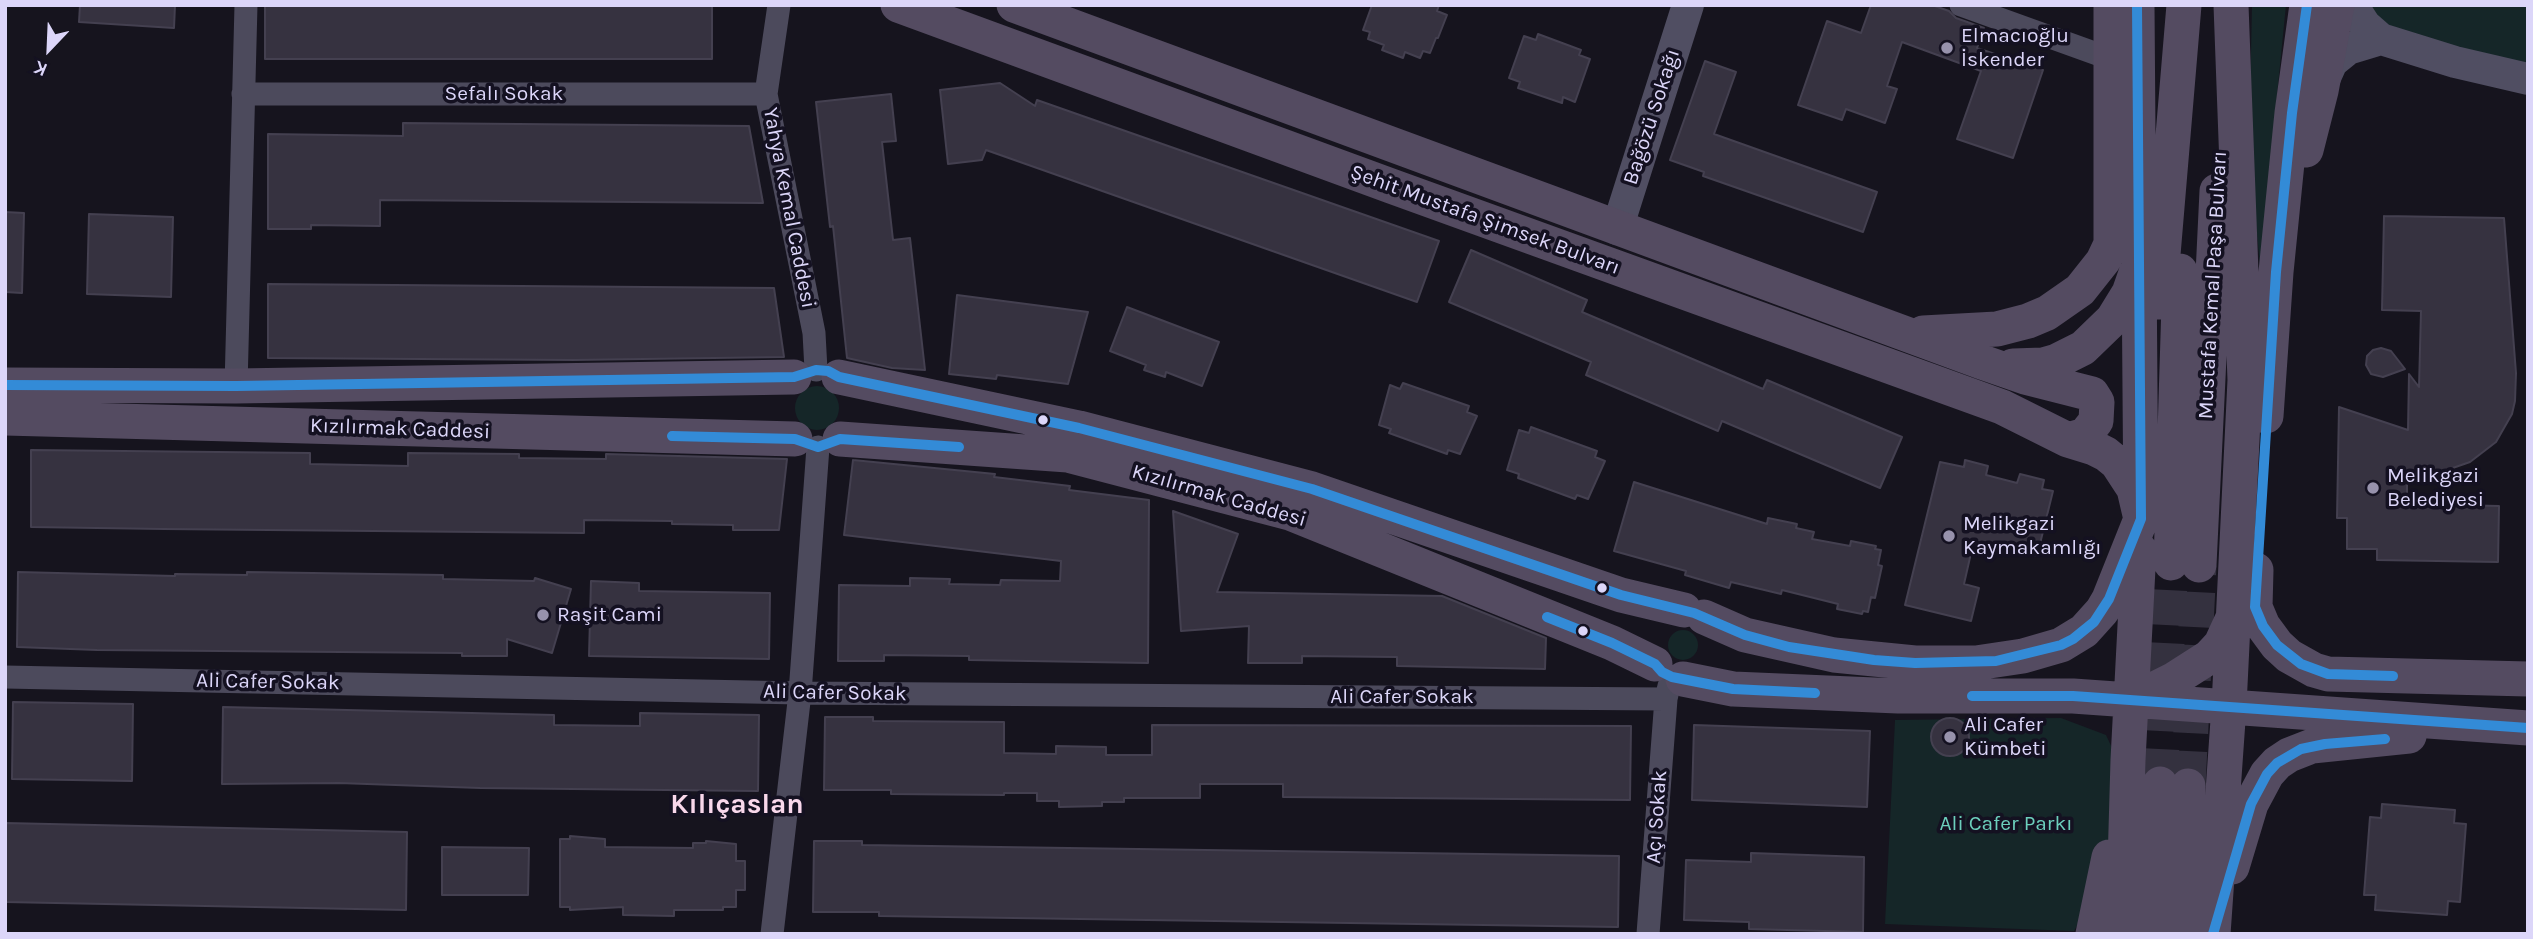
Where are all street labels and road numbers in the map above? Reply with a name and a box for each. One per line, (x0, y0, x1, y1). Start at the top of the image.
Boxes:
street label: Bağözü Sokağı (1618, 46, 1686, 188)
street label: Sefalı Sokak (445, 81, 563, 107)
street label: Yahya Kemal Caddesi (757, 106, 821, 310)
street label: Mustafa Kemal Paşa Bulvarı (2193, 150, 2233, 420)
street label: Şehit Mustafa Şimsek Bulvarı (1347, 159, 1623, 281)
street label: Kızılırmak Caddesi (309, 413, 491, 445)
street label: Kızılırmak Caddesi (1129, 459, 1309, 533)
street label: Ali Cafer Sokak (196, 668, 340, 696)
street label: Ali Cafer Sokak (763, 679, 907, 707)
street label: Ali Cafer Sokak (1330, 684, 1474, 710)
street label: Açı Sokak (1641, 769, 1673, 865)

